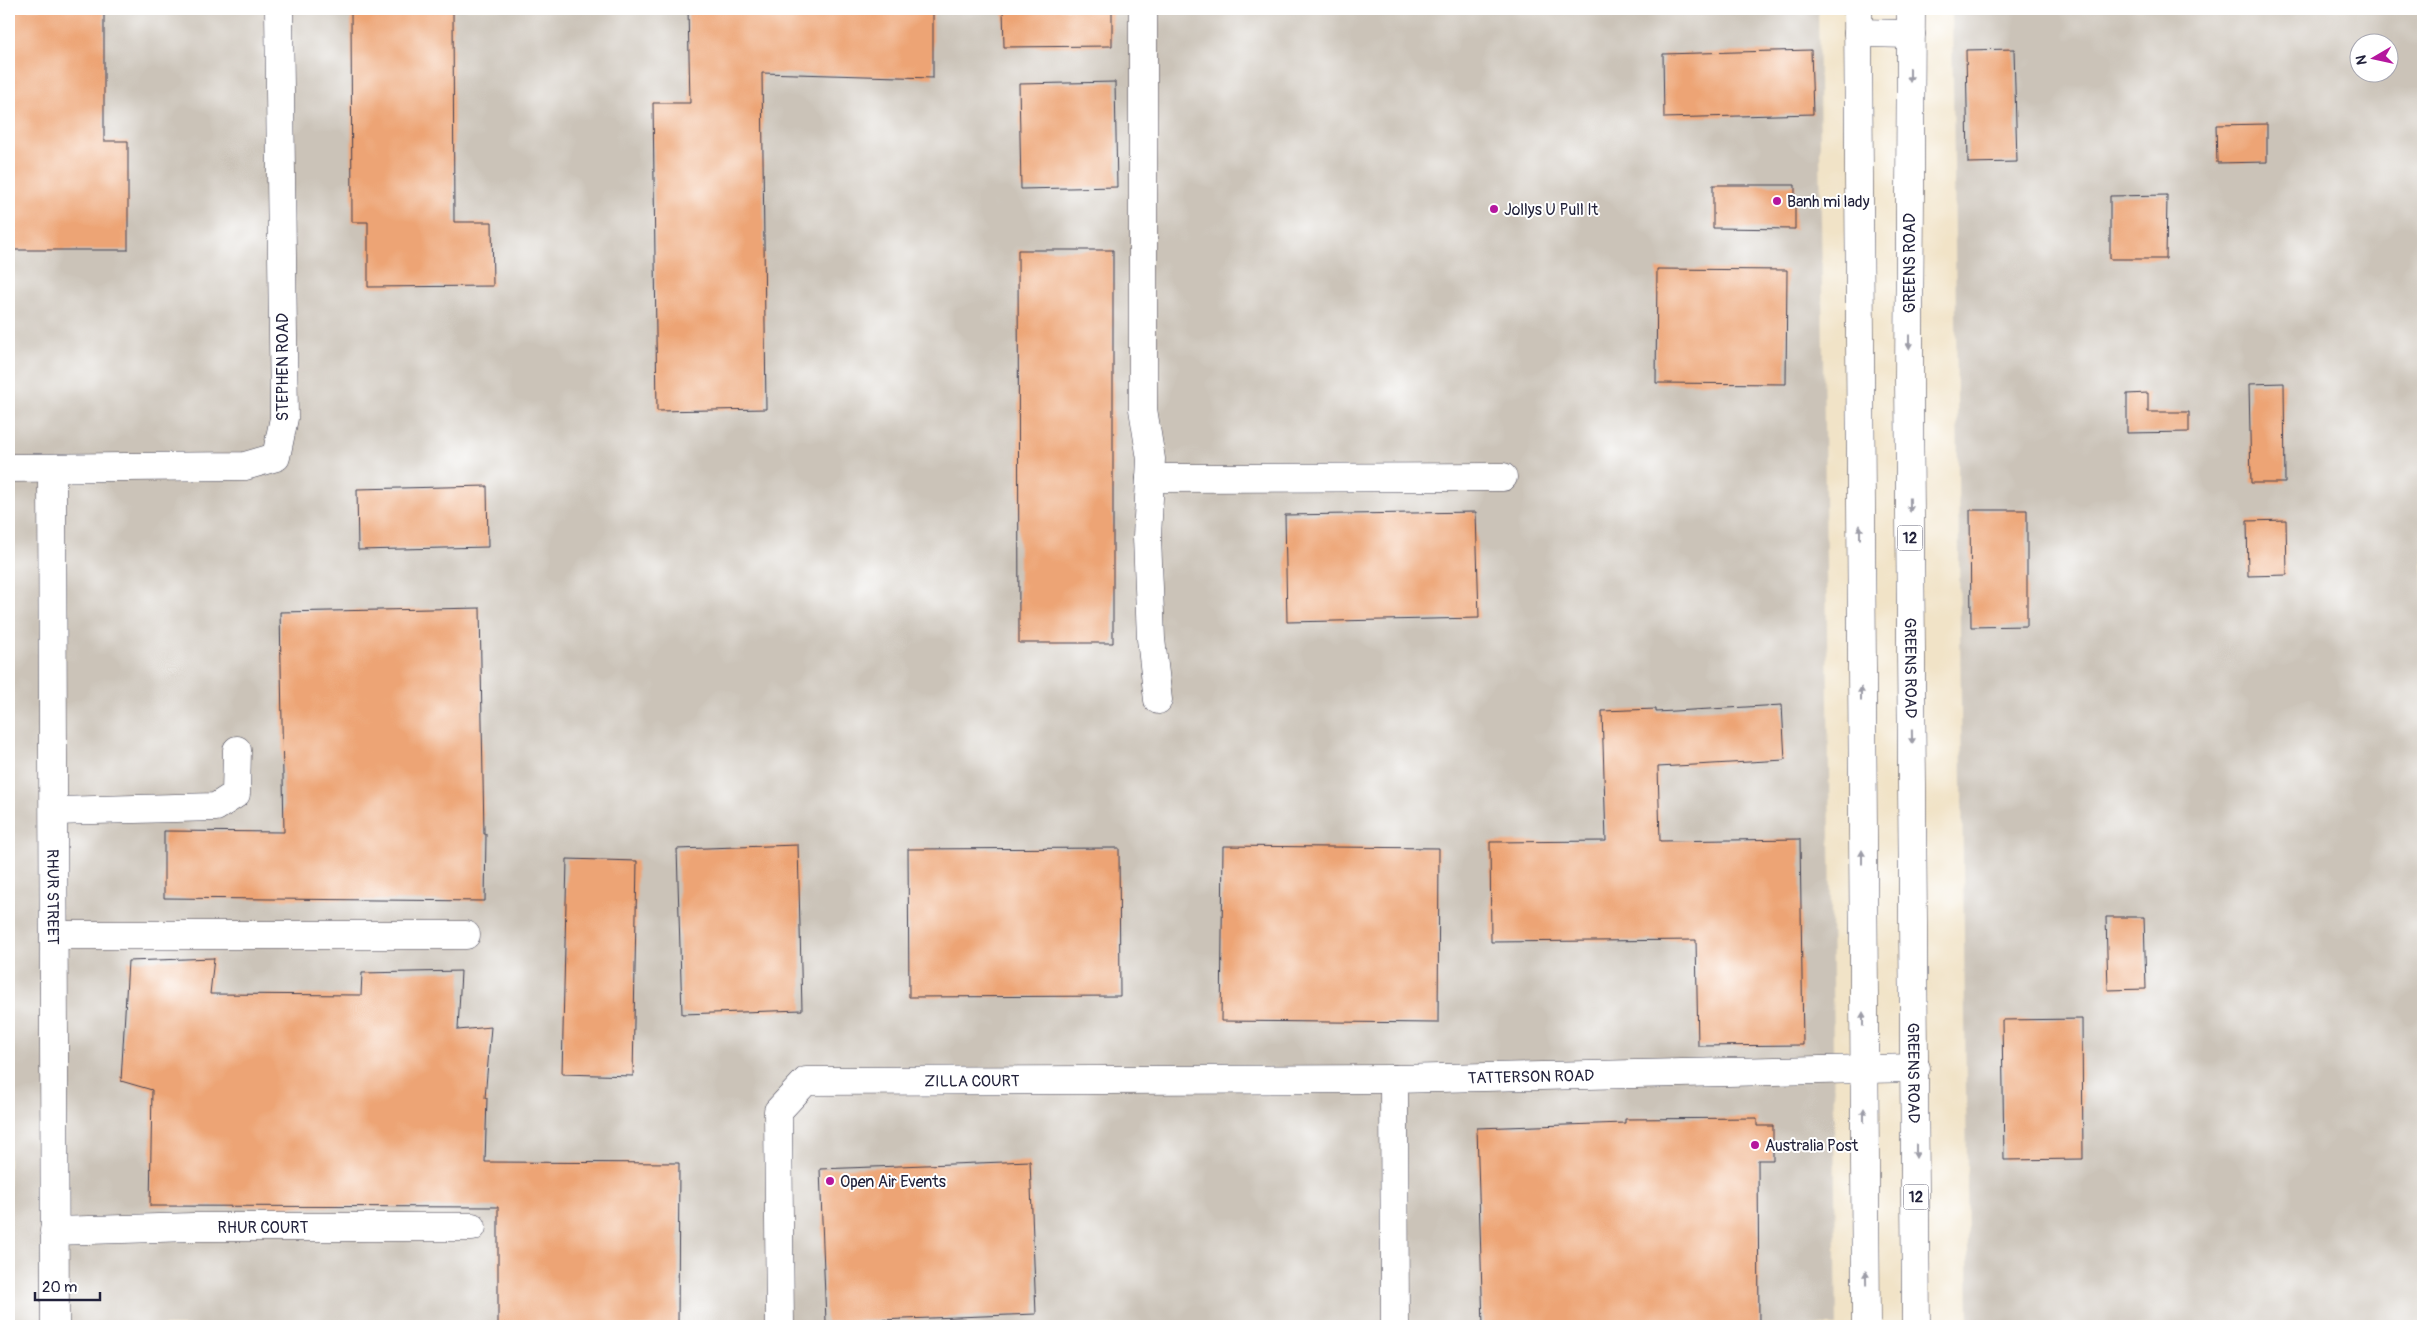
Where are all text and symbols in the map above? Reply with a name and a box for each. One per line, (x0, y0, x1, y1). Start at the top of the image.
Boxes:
north arrow (2350, 32, 2400, 82)
text: N (2353, 54, 2371, 66)
one-way arrow (1906, 67, 1914, 83)
place label: Banh mi lady (1787, 192, 1870, 212)
marker: Banh mi lady (1771, 195, 1783, 207)
place label: Jollys U Pull It (1504, 200, 1599, 220)
marker: Jollys U Pull It (1488, 203, 1500, 215)
street label: GREENS ROAD (1900, 213, 1920, 313)
street label: STEPHEN ROAD (273, 313, 293, 421)
one-way arrow (1905, 335, 1913, 351)
one-way arrow (1906, 497, 1914, 513)
one-way arrow (1856, 524, 1864, 540)
road number: 12 (1898, 526, 1922, 550)
street label: GREENS ROAD (1900, 618, 1921, 718)
one-way arrow (1857, 686, 1865, 702)
one-way arrow (1908, 730, 1916, 746)
street label: RHUR STREET (42, 849, 63, 945)
one-way arrow (1858, 849, 1866, 865)
one-way arrow (1859, 1011, 1867, 1027)
street label: GREENS ROAD (1903, 1023, 1924, 1123)
street label: TATTERSON ROAD (1468, 1066, 1594, 1088)
street label: ZILLA COURT (924, 1071, 1020, 1092)
one-way arrow (1860, 1107, 1868, 1123)
place label: Australia Post (1765, 1136, 1859, 1156)
marker: Australia Post (1749, 1139, 1761, 1151)
one-way arrow (1912, 1144, 1920, 1160)
place label: Open Air Events (840, 1172, 946, 1192)
marker: Open Air Events (824, 1175, 836, 1187)
road number: 12 (1904, 1184, 1928, 1210)
street label: RHUR COURT (217, 1218, 309, 1238)
one-way arrow (1861, 1269, 1869, 1285)
scale bar (35, 1270, 100, 1302)
text: 20 m (42, 1278, 77, 1297)

